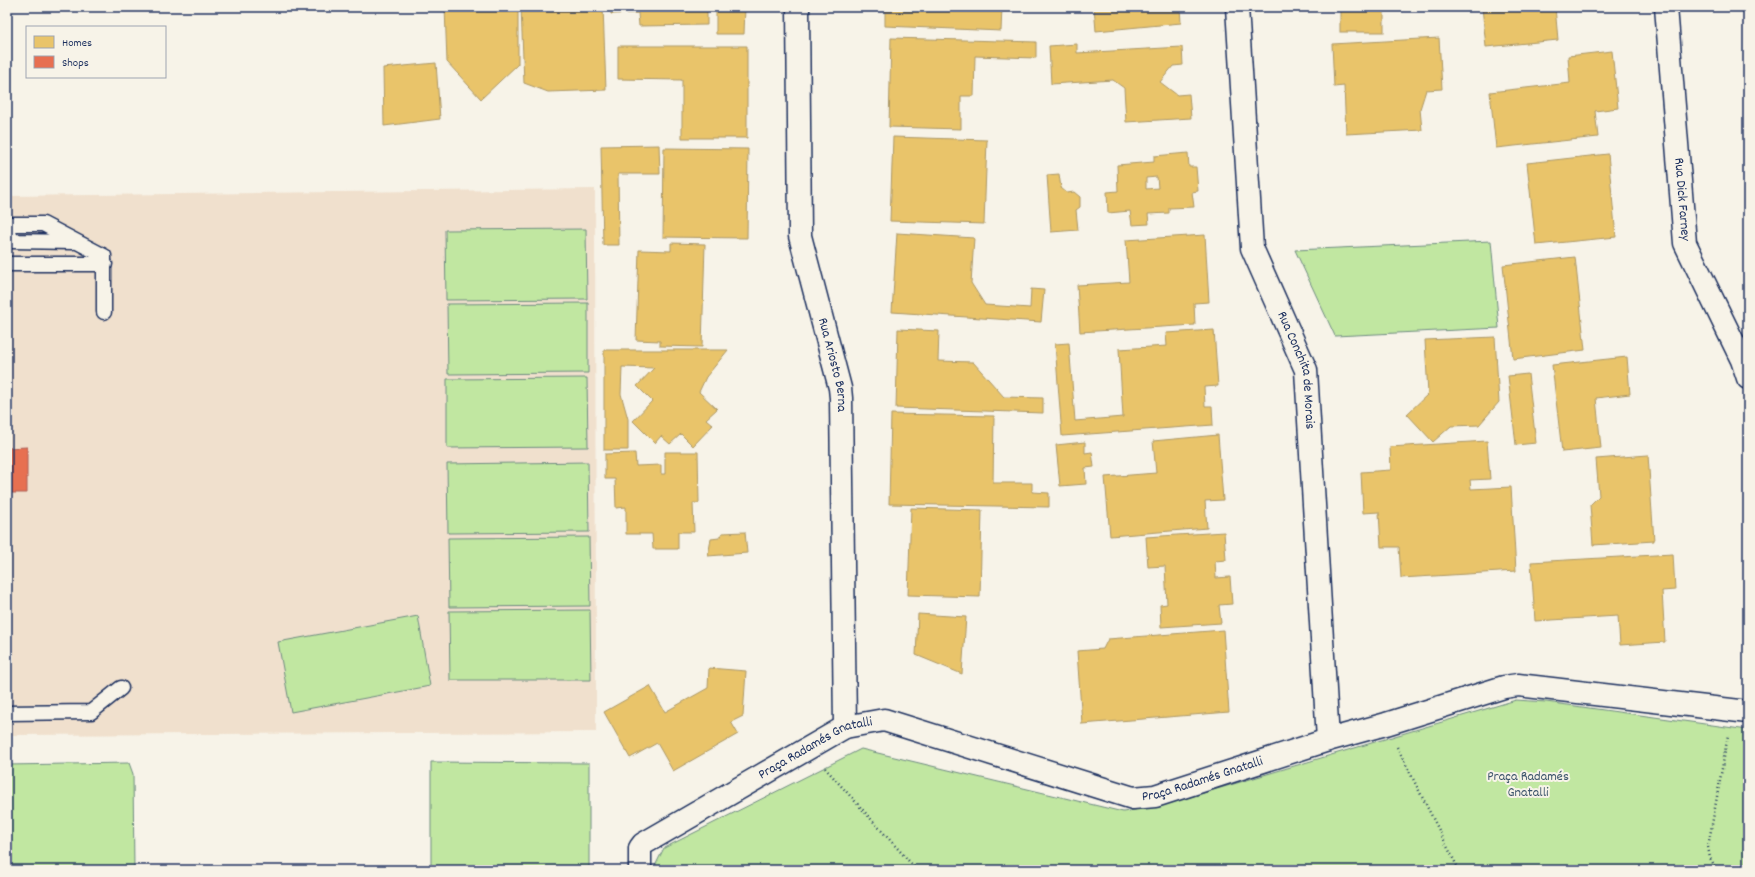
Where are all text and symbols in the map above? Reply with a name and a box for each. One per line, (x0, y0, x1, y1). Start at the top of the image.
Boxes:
legend (26, 26, 166, 78)
text: Homes (62, 35, 92, 52)
text: Shops (62, 55, 89, 72)
street label: Rua Dick Farney (1668, 157, 1695, 242)
street label: Rua Conchita de Morais (1271, 308, 1320, 430)
street label: Rua Ariosto Berna (812, 316, 851, 412)
street label: Praça Radamés Gnatalli (755, 712, 874, 785)
street label: Praça Radamés Gnatalli (1141, 752, 1266, 807)
park label: Praça Radamés Gnatalli (1487, 767, 1569, 803)

